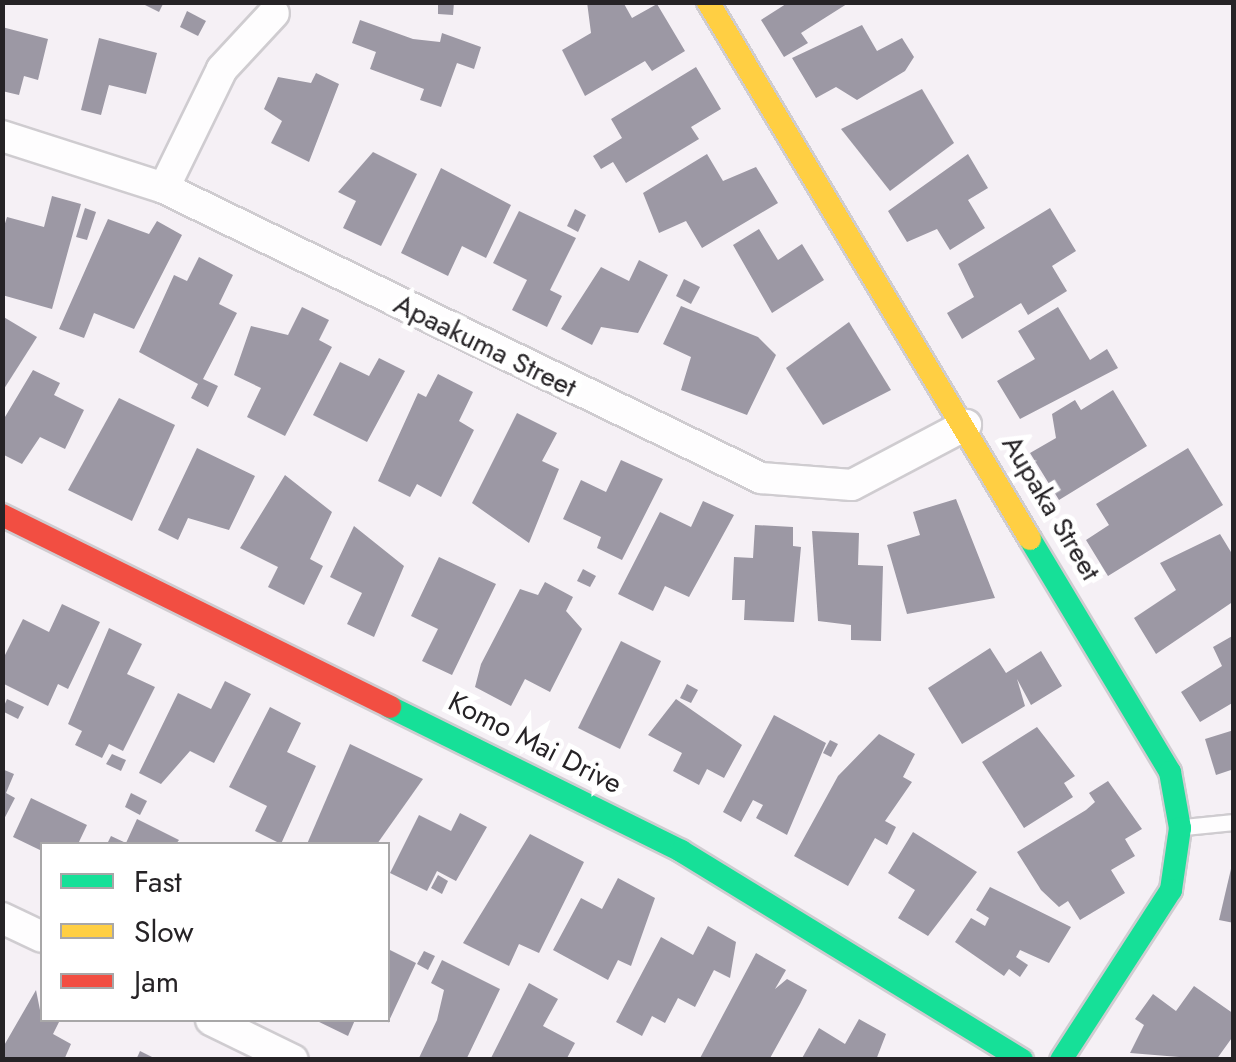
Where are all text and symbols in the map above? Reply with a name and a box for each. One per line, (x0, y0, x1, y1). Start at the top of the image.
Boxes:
street label: Apaakuma Street (388, 287, 582, 405)
street label: Aupaka Street (995, 429, 1107, 587)
street label: Komo Mai Drive (443, 685, 627, 801)
legend (40, 842, 390, 1022)
text: Fast (134, 860, 182, 903)
text: Slow (134, 910, 194, 953)
text: Jam (134, 960, 179, 1003)

